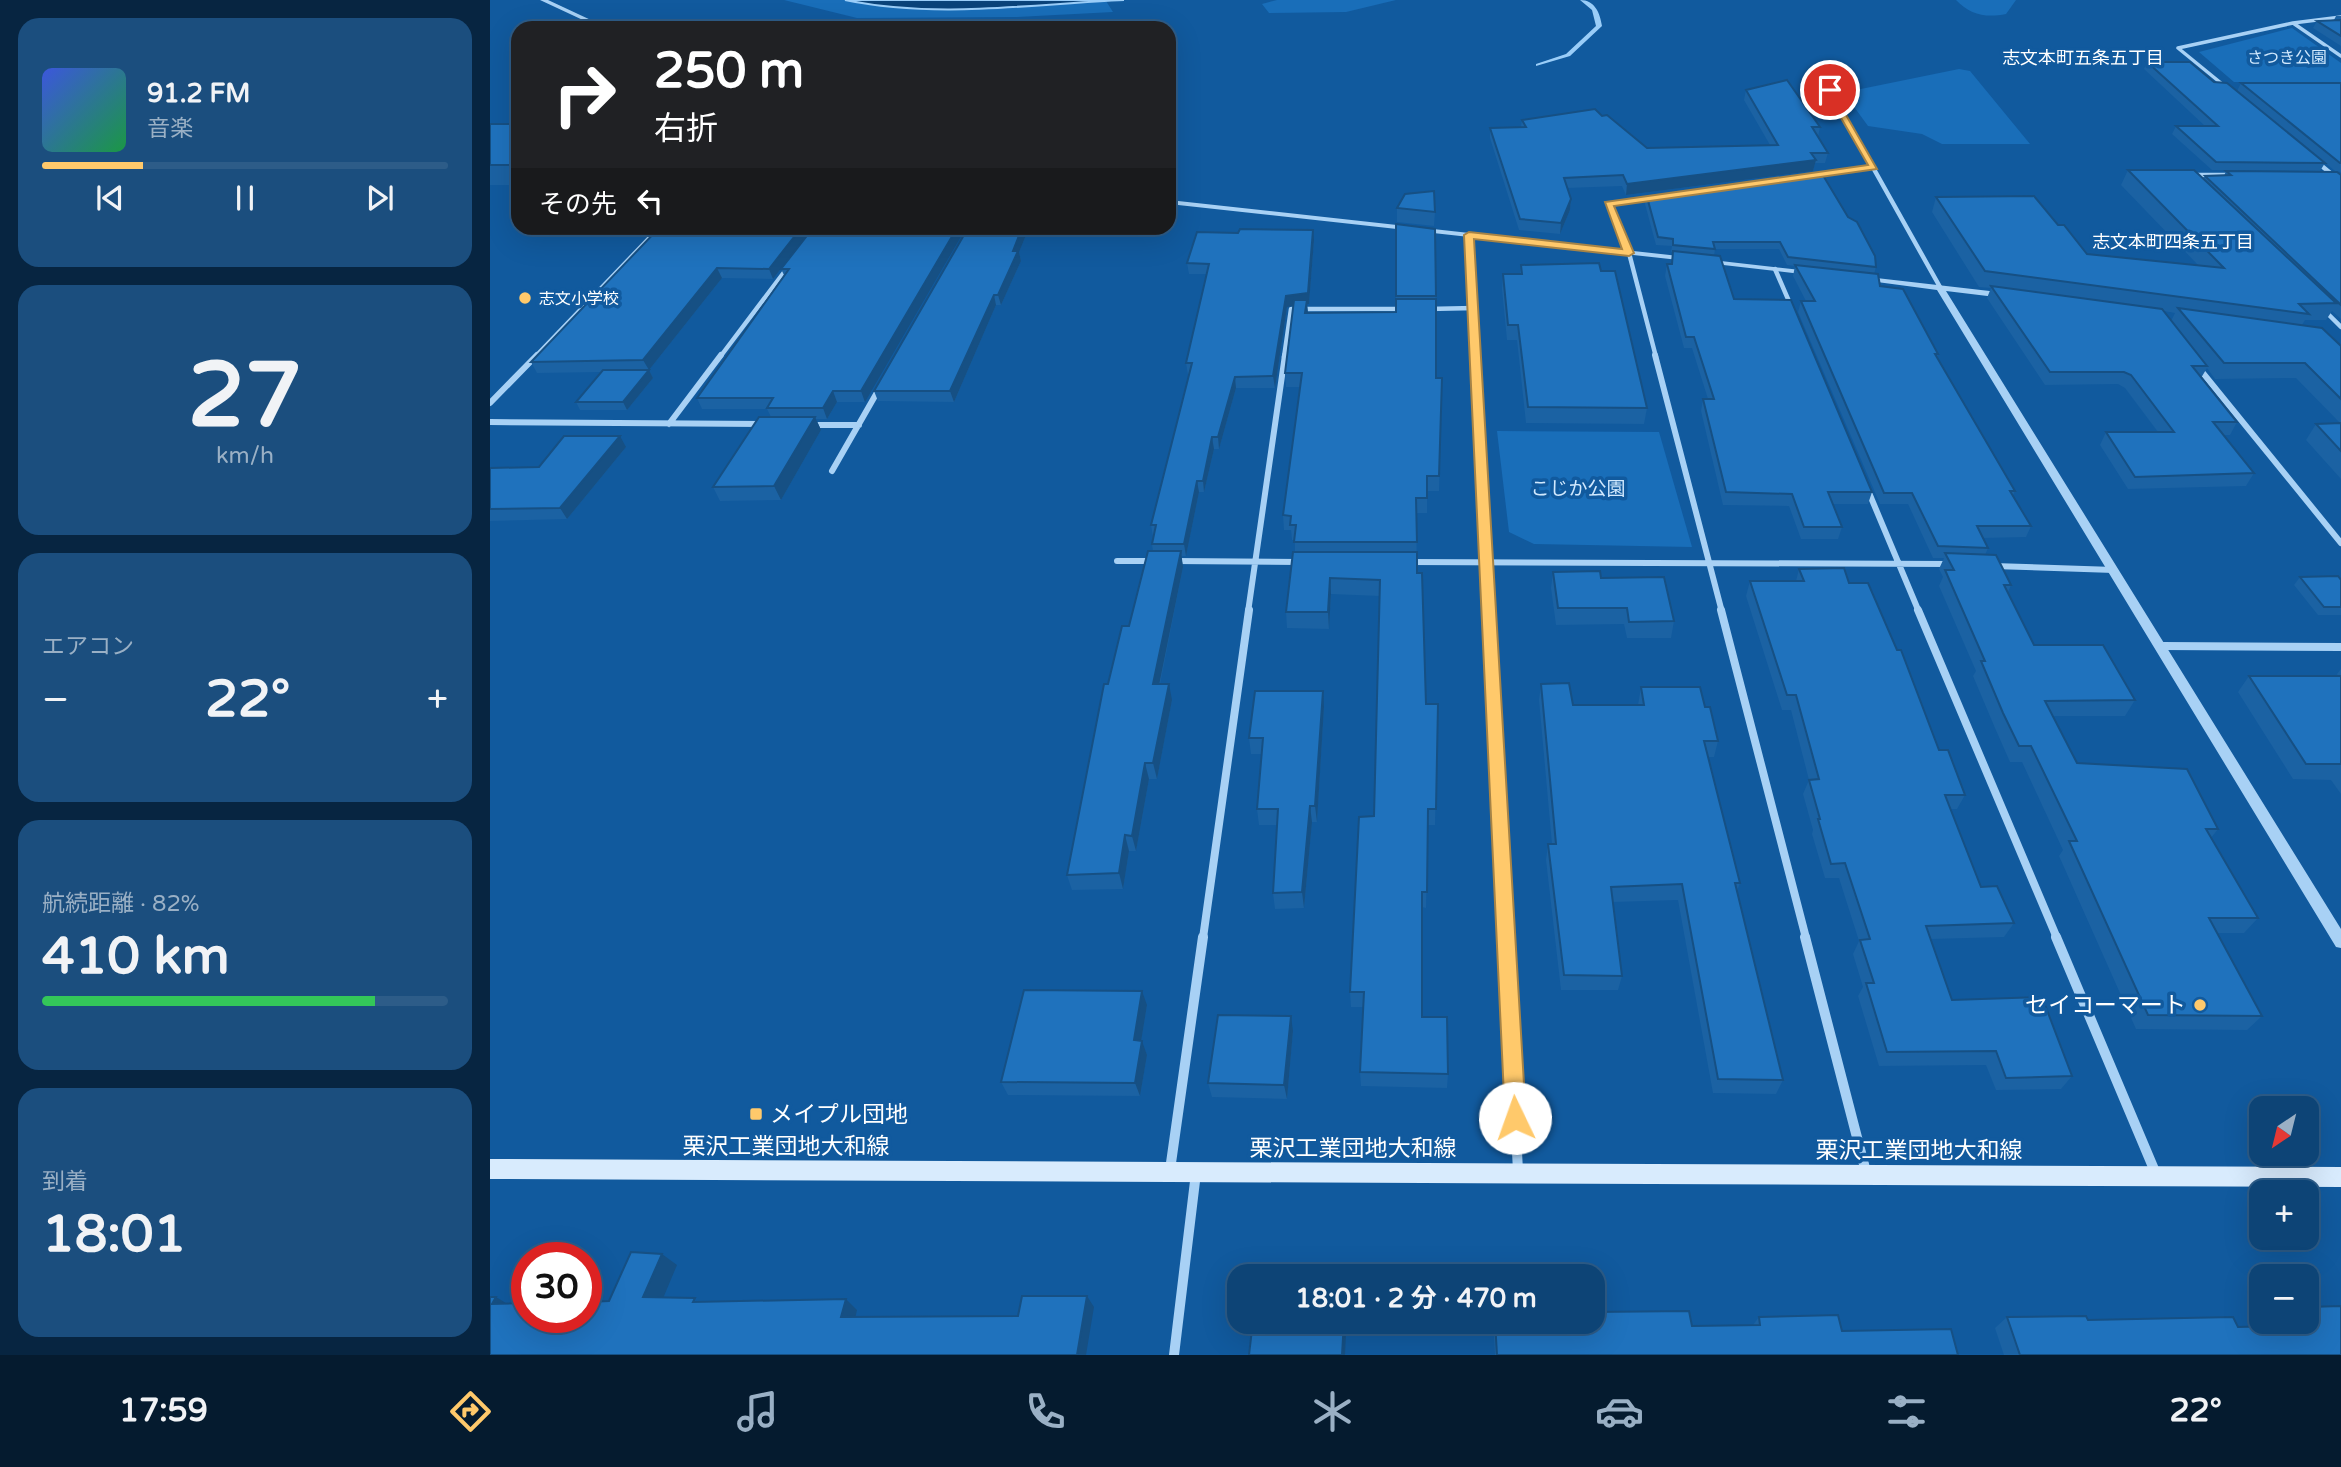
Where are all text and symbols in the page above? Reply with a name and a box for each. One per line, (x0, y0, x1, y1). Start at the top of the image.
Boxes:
text: 250 m (654, 42, 804, 101)
district label: 志文本町五条五丁目 (2002, 47, 2164, 69)
park label: さつき公園 (2247, 48, 2327, 68)
icon: right (539, 49, 630, 140)
pin (1800, 60, 1860, 120)
icon: arrive (1811, 71, 1849, 109)
text: 91.2 FM (147, 78, 250, 109)
text: 右折 (654, 110, 718, 148)
text: 音楽 (147, 115, 193, 143)
icon: previous (91, 179, 129, 217)
icon: pause (226, 179, 264, 217)
icon: next (361, 179, 399, 217)
icon: left (631, 182, 669, 220)
text: その先 (539, 189, 617, 220)
district label: 志文本町四条五丁目 (2092, 231, 2254, 253)
place label: 志文小学校 (539, 289, 619, 309)
marker: 志文小学校 (517, 290, 533, 306)
text: 27 (188, 341, 302, 451)
text: km/h (216, 442, 274, 470)
park label: こじか公園 (1530, 478, 1626, 500)
text: エアコン (42, 633, 134, 661)
text: 22° (205, 668, 290, 731)
text: − (42, 677, 69, 723)
text: + (427, 677, 448, 723)
text: 航続距離 · 82% (42, 890, 200, 918)
text: 410 km (42, 925, 230, 988)
place label: セイコーマート (2025, 992, 2186, 1020)
marker: セイコーマート (2192, 997, 2208, 1013)
position arrow (1478, 1081, 1552, 1155)
north arrow (2249, 1096, 2319, 1166)
map controls (2249, 1096, 2319, 1334)
place label: メイプル団地 (770, 1101, 908, 1129)
marker: メイプル団地 (748, 1106, 764, 1122)
street label: 栗沢工業団地大和線 (683, 1133, 890, 1161)
street label: 栗沢工業団地大和線 (1250, 1135, 1457, 1163)
street label: 栗沢工業団地大和線 (1816, 1137, 2023, 1165)
text: 到着 (42, 1168, 88, 1196)
button: + (2249, 1180, 2319, 1250)
text: 18:01 (42, 1203, 186, 1266)
speed limit sign: 30 (511, 1242, 602, 1333)
button: − (2249, 1264, 2319, 1334)
text: 18:01 · 2 分 · 470 m (1295, 1283, 1537, 1314)
icon: directions (446, 1387, 495, 1436)
icon: music (733, 1387, 782, 1436)
icon: phone (1021, 1387, 1070, 1436)
icon: climate (1308, 1387, 1357, 1436)
icon: car (1595, 1387, 1644, 1436)
icon: filters (1882, 1387, 1931, 1436)
text: 17:59 (119, 1392, 208, 1430)
text: 22° (2169, 1392, 2222, 1430)

